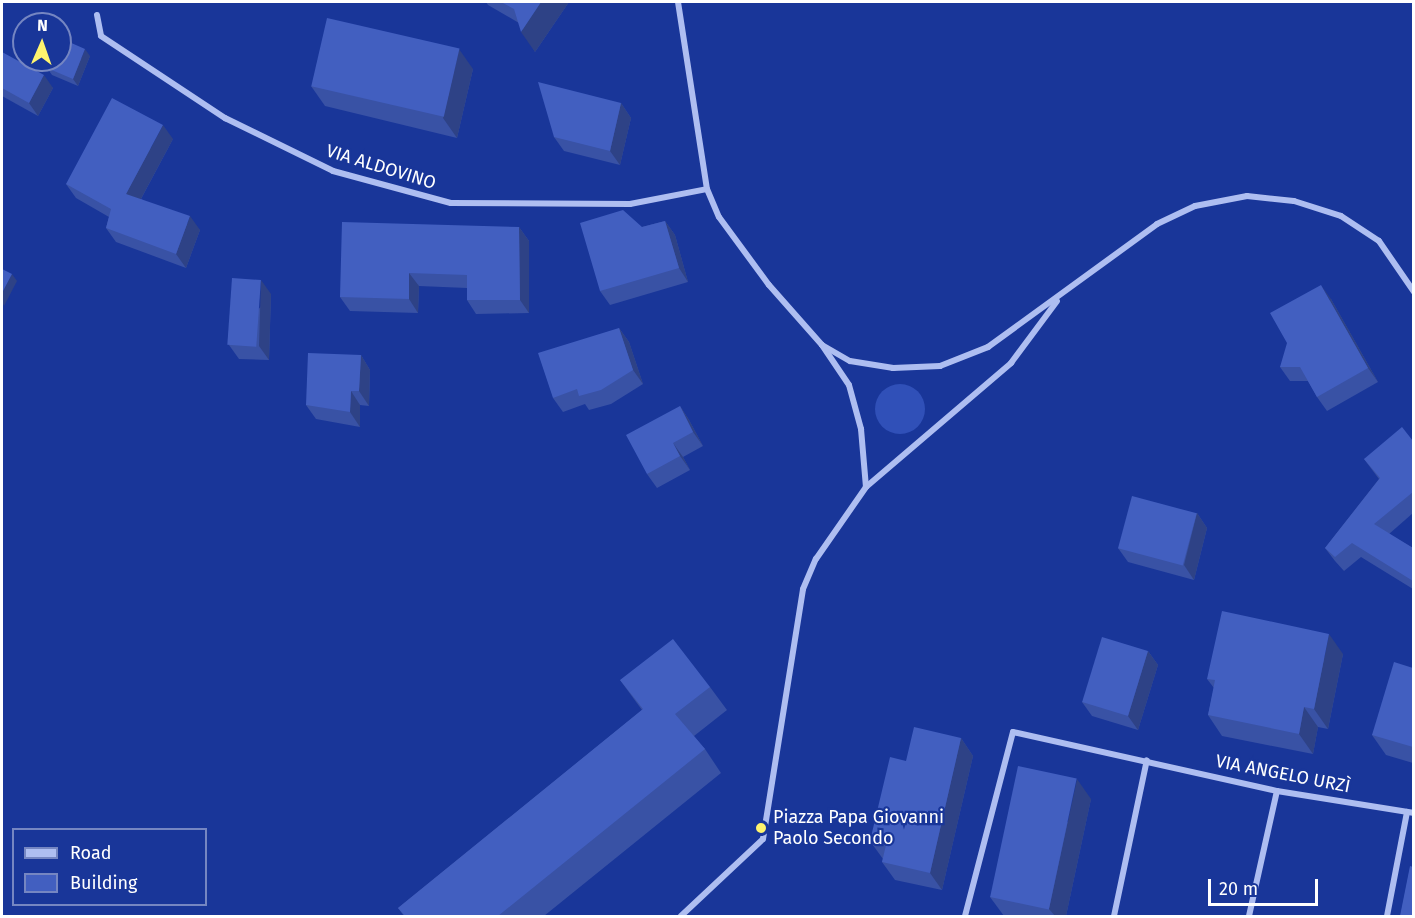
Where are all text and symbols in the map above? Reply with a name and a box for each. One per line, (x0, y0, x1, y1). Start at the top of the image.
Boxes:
north arrow (12, 12, 72, 72)
text: N (37, 16, 48, 35)
street label: VIA ALDOVINO (323, 140, 439, 194)
street label: VIA ANGELO URZÌ (1214, 750, 1352, 798)
place label: Piazza Papa Giovanni Paolo Secondo (773, 807, 944, 850)
marker: Piazza Papa Giovanni Paolo Secondo (754, 821, 768, 835)
legend (12, 828, 207, 906)
text: Road (70, 842, 112, 864)
scale bar (1211, 867, 1320, 905)
text: Building (70, 872, 137, 894)
text: 20 m (1219, 878, 1258, 900)

